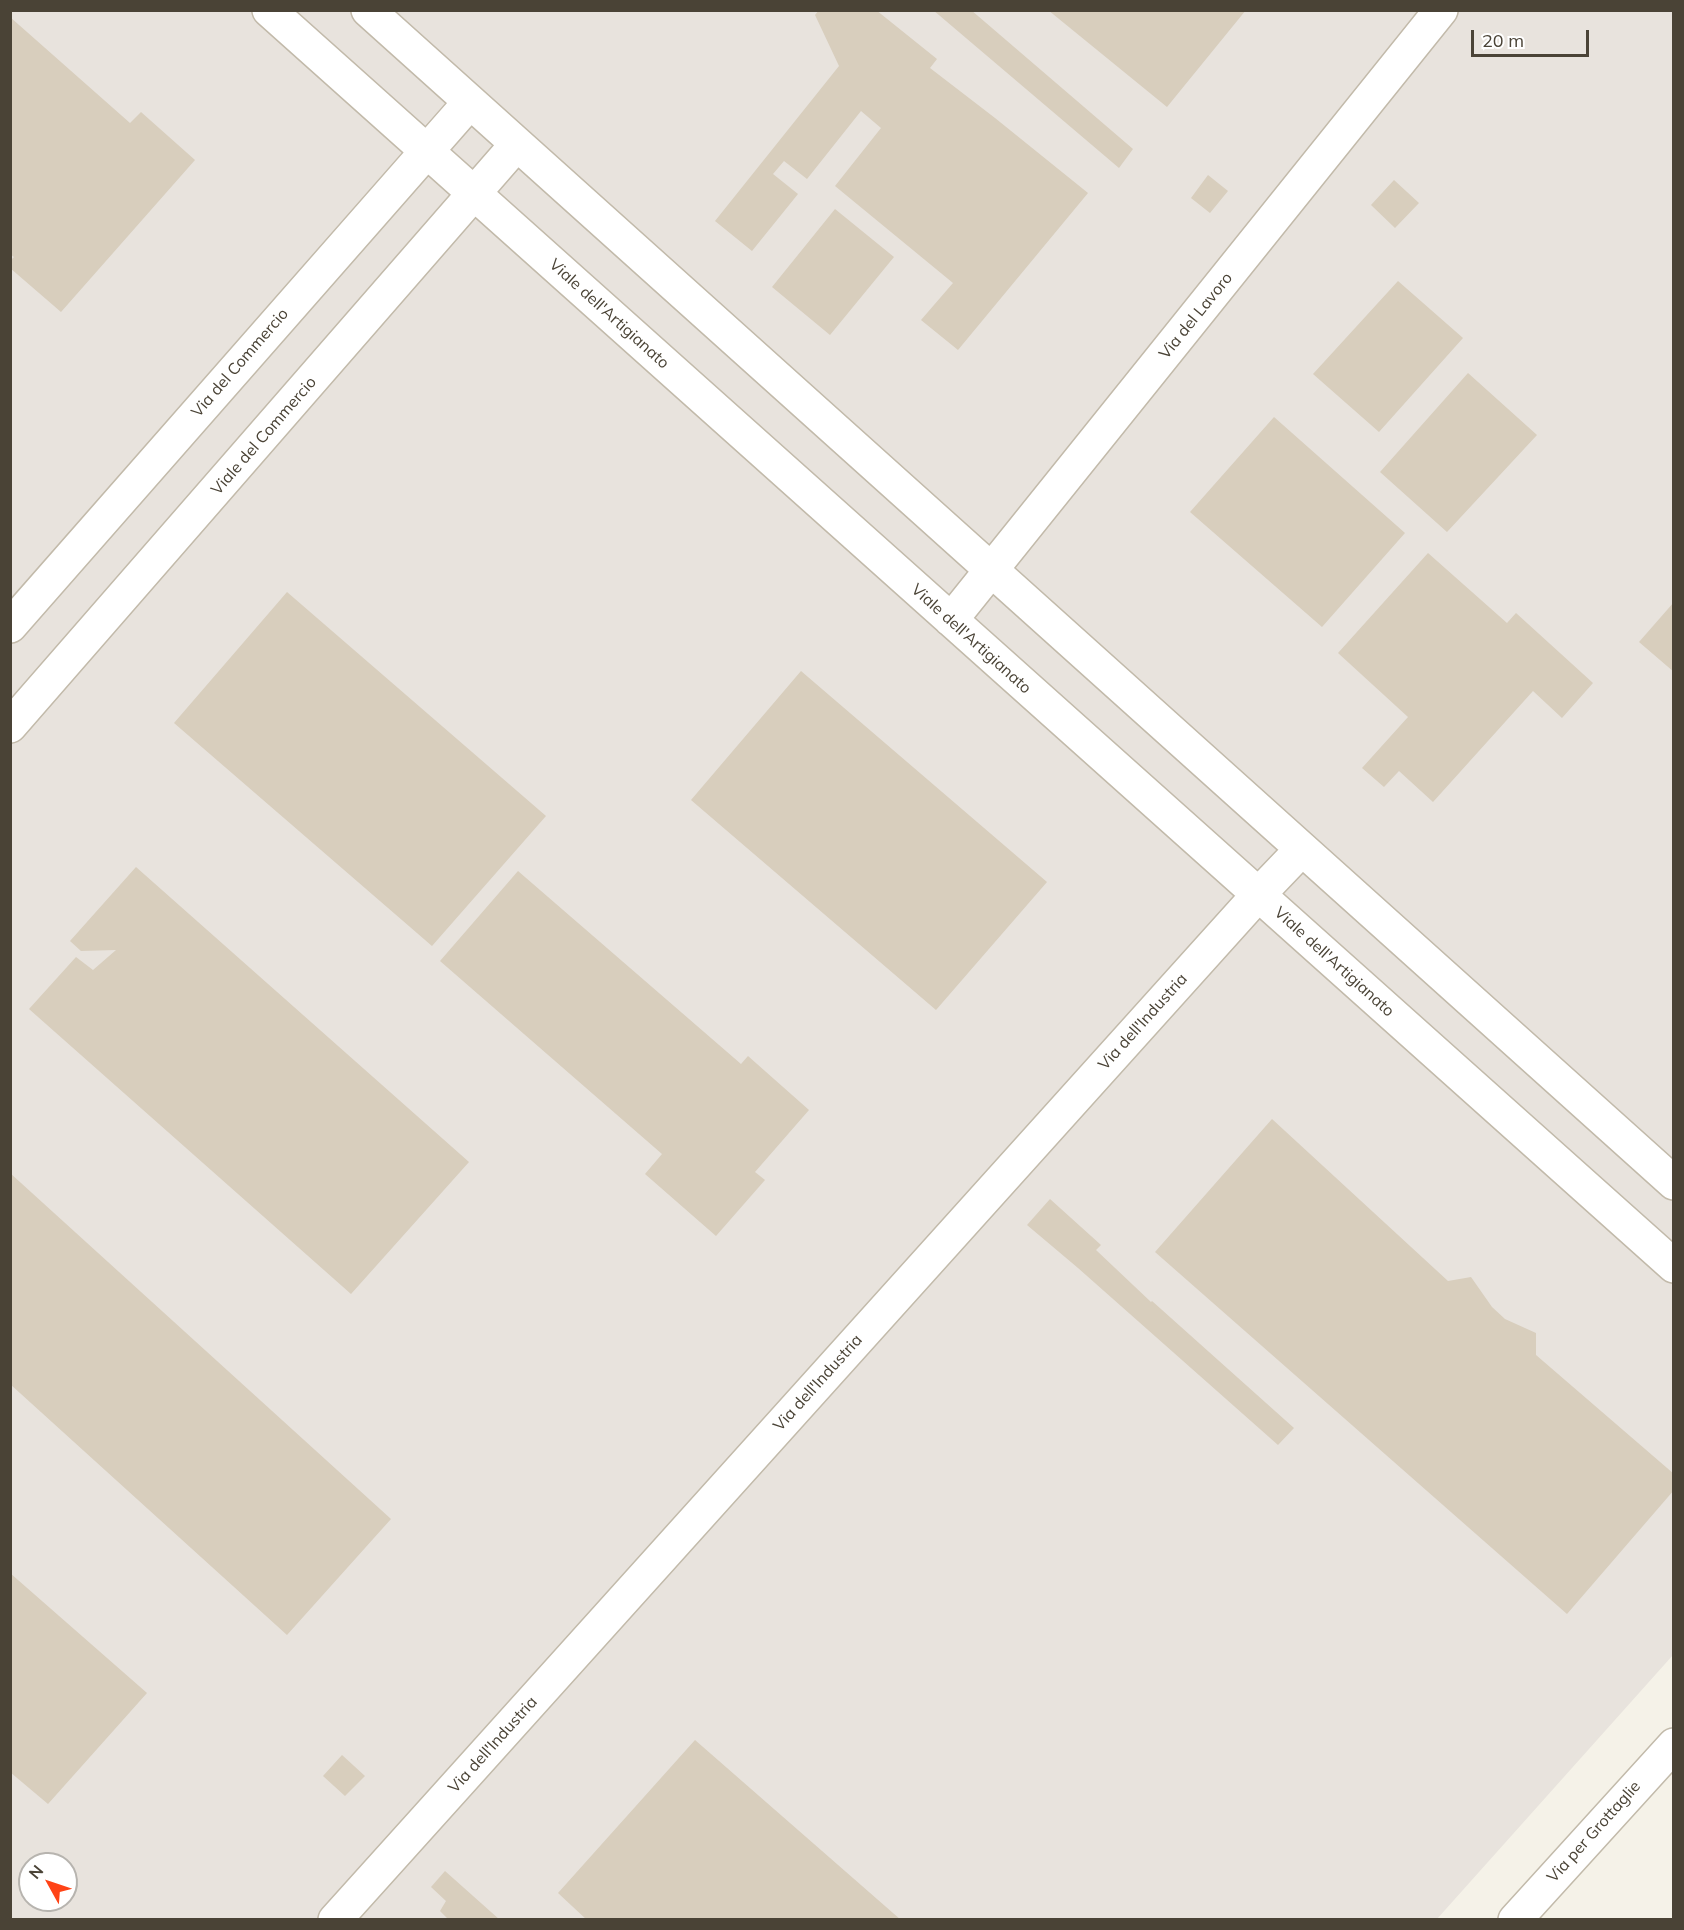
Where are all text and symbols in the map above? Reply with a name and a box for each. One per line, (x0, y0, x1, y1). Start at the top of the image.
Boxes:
scale bar (1474, 18, 1592, 56)
text: 20 m (1482, 29, 1524, 52)
street label: Viale dell'Artigianato (545, 255, 673, 373)
street label: Via del Lavoro (1155, 269, 1237, 363)
street label: Via del Commercio (188, 305, 292, 421)
street label: Viale del Commercio (207, 373, 321, 499)
street label: Viale dell'Artigianato (907, 580, 1035, 698)
street label: Viale dell'Artigianato (1270, 903, 1398, 1021)
street label: Via dell'Industria (1095, 970, 1191, 1074)
street label: Via dell'Industria (770, 1331, 866, 1435)
street label: Via dell'Industria (445, 1693, 541, 1797)
street label: Via per Grottaglie (1543, 1777, 1645, 1887)
north arrow (18, 1852, 78, 1912)
text: N (24, 1861, 47, 1883)

